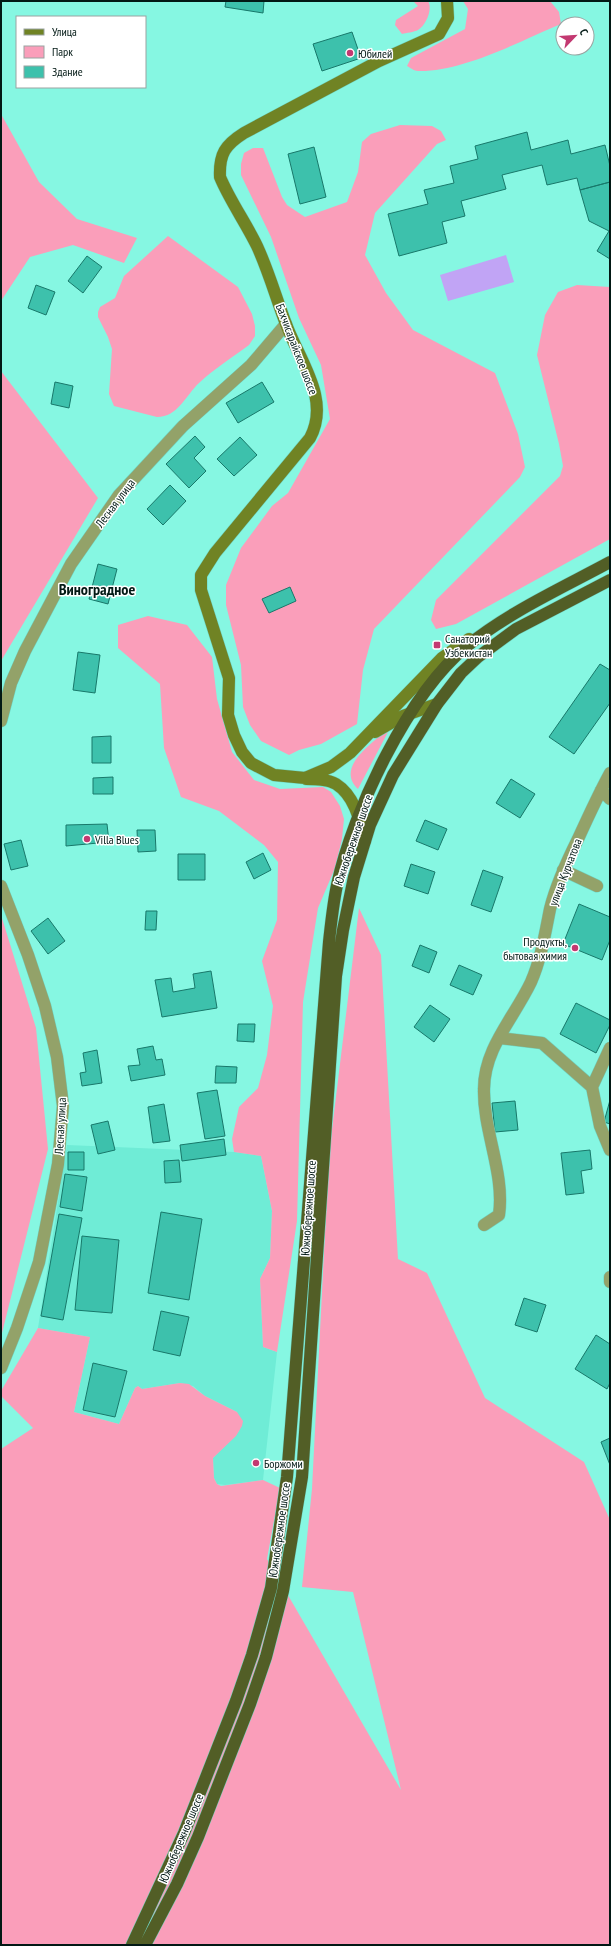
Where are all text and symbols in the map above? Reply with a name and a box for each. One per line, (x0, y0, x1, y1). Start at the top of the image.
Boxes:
legend (16, 16, 146, 88)
north arrow (555, 16, 595, 56)
text: Улица (52, 24, 77, 39)
text: С (577, 27, 591, 37)
text: Парк (52, 44, 73, 59)
place label: Юбилей (358, 46, 392, 61)
marker: Юбилей (345, 48, 355, 58)
text: Здание (52, 64, 83, 79)
street label: Бахчисарайское шоссе (273, 301, 321, 397)
street label: Лесная улица (91, 476, 138, 531)
district label: Виноградное (59, 579, 135, 599)
place label: Санаторий Узбекистан (445, 631, 492, 660)
marker: Санаторий Узбекистан (432, 640, 442, 650)
street label: Южнобережное шоссе (330, 792, 376, 888)
place label: Villa Blues (94, 832, 139, 847)
marker: Villa Blues (82, 834, 92, 844)
street label: улица Курчатова (545, 836, 585, 908)
place label: Продукты, бытовая химия (503, 934, 567, 963)
marker: Продукты, бытовая химия (570, 943, 580, 953)
street label: Лесная улица (51, 1097, 69, 1156)
street label: Южнобережное шоссе (297, 1160, 319, 1256)
place label: Боржоми (264, 1456, 303, 1471)
marker: Боржоми (251, 1458, 261, 1468)
street label: Южнобережное шоссе (265, 1482, 293, 1578)
street label: Южнобережное шоссе (155, 1791, 207, 1885)

